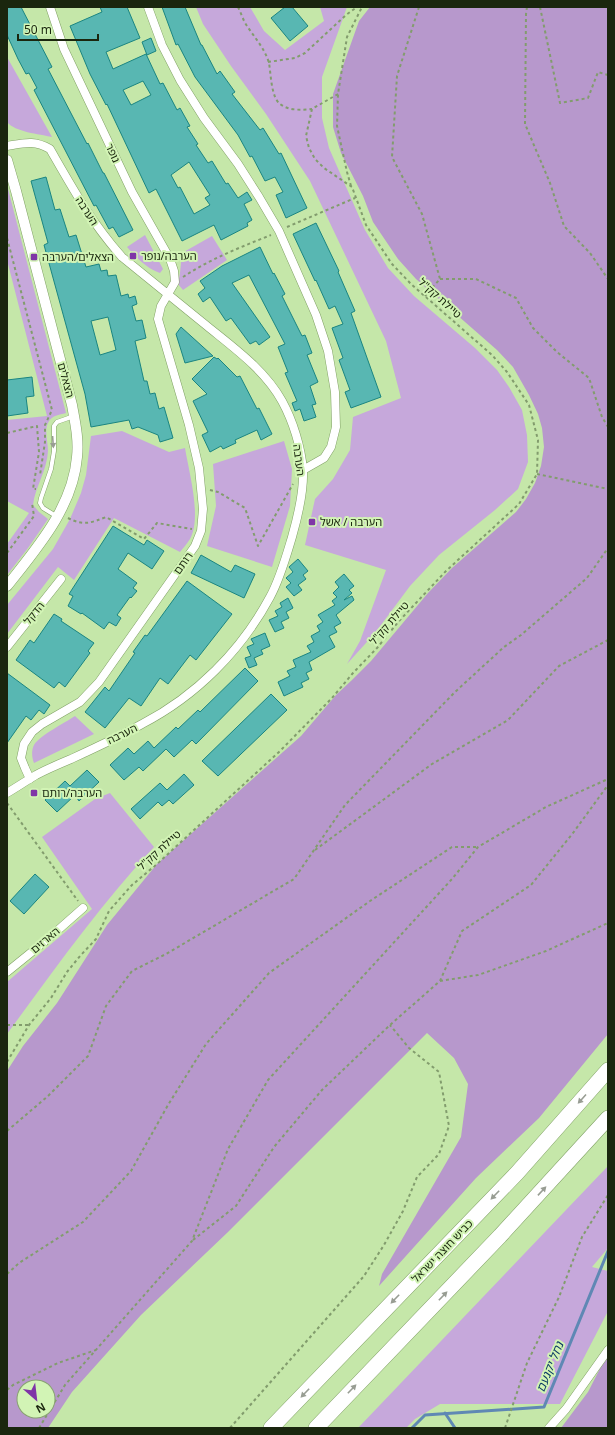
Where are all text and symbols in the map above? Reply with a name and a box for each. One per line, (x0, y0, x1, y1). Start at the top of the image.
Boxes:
scale bar (18, 16, 98, 42)
text: 50 m (24, 21, 52, 38)
street label: נופר (103, 141, 124, 165)
street label: הערבה (72, 193, 102, 228)
place label: הערבה/נופר (141, 248, 197, 263)
place label: הצאלים/הערבה (42, 249, 114, 264)
marker: הערבה/נופר (128, 251, 138, 261)
marker: הצאלים/הערבה (29, 252, 39, 262)
street label: טיילת קק"ל (415, 274, 465, 321)
street label: הצאלים (55, 361, 78, 399)
one-way arrow (50, 436, 57, 448)
street label: הערבה (290, 443, 309, 477)
place label: הערבה / אשל (320, 514, 382, 529)
marker: הערבה / אשל (307, 517, 317, 527)
street label: רותם (170, 549, 196, 577)
street label: הדקל (20, 598, 48, 627)
street label: טיילת קק"ל (365, 598, 412, 648)
street label: הערבה (104, 720, 140, 747)
place label: הערבה/רותם (42, 785, 102, 800)
marker: הערבה/רותם (29, 788, 39, 798)
street label: טיילת קק"ל (134, 826, 184, 873)
street label: הארזים (27, 923, 62, 956)
one-way arrow (578, 1094, 587, 1104)
one-way arrow (537, 1186, 546, 1196)
one-way arrow (490, 1190, 500, 1200)
street label: כביש חוצה ישראל (408, 1216, 476, 1285)
one-way arrow (438, 1291, 447, 1301)
one-way arrow (390, 1294, 400, 1304)
water label: נחל יקנעם (532, 1338, 568, 1394)
north arrow (16, 1379, 56, 1419)
one-way arrow (348, 1384, 357, 1394)
one-way arrow (300, 1388, 310, 1398)
text: N (33, 1400, 48, 1417)

